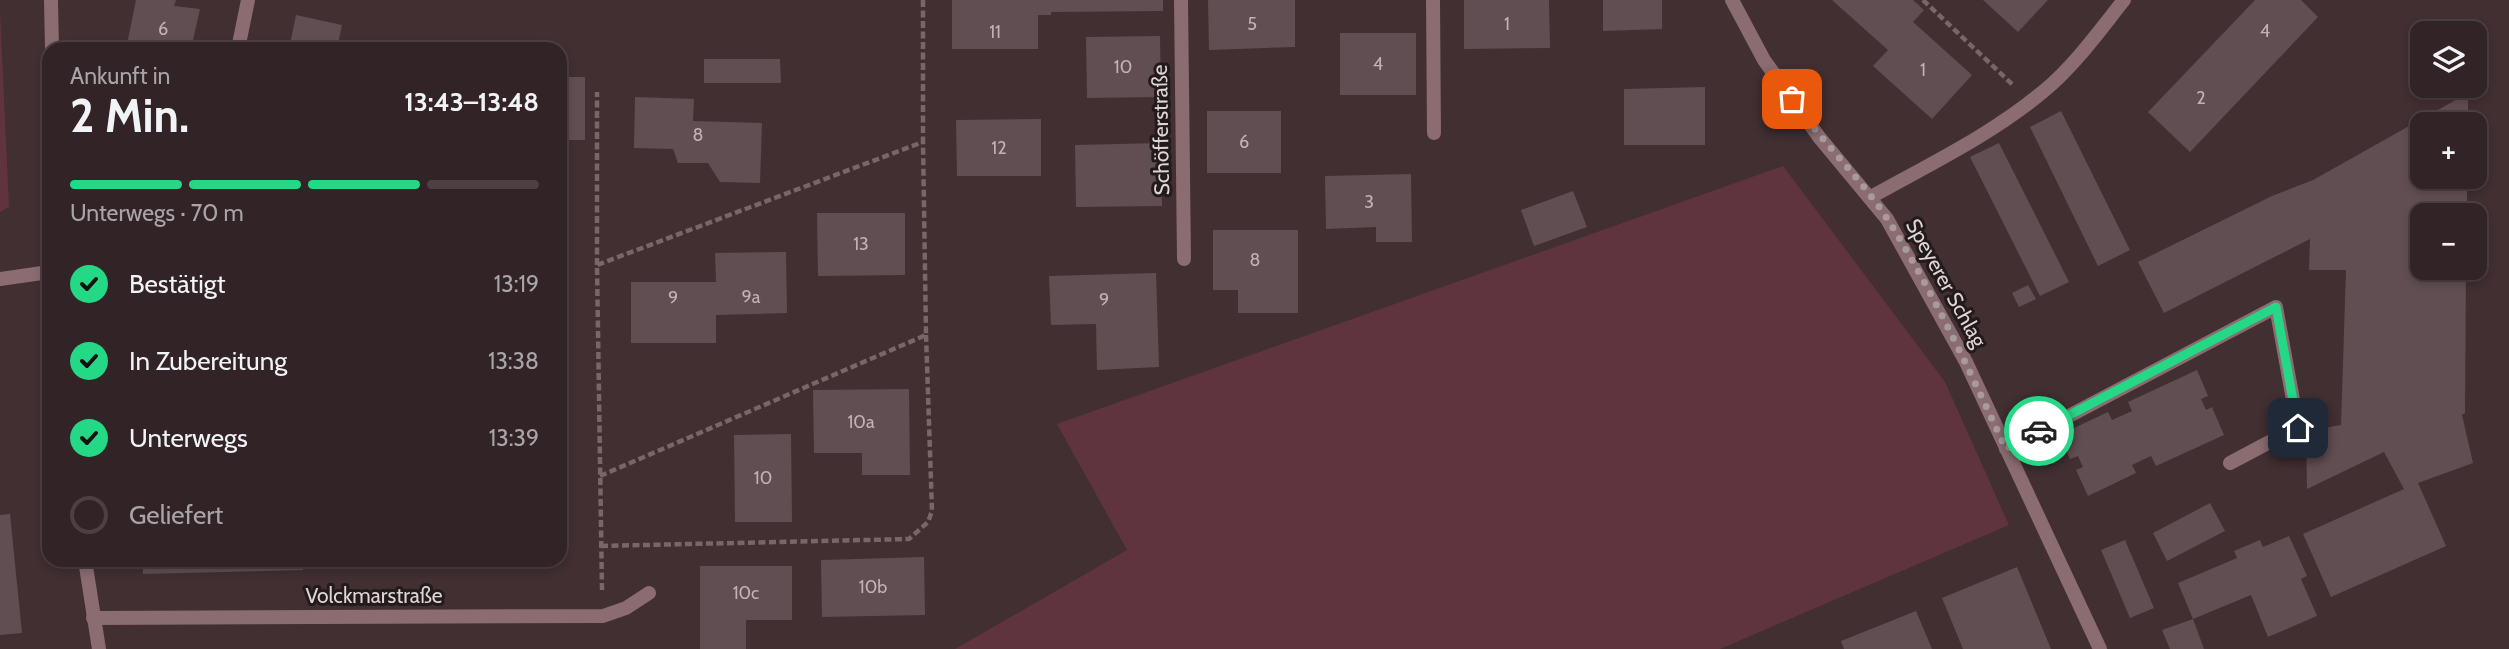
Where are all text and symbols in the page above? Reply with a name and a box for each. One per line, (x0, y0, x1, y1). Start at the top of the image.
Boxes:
house number: 5 (1247, 13, 1257, 35)
house number: 1 (1504, 13, 1510, 35)
house number: 6 (158, 18, 168, 40)
house number: 4 (2260, 20, 2270, 42)
house number: 11 (989, 21, 1001, 43)
map controls (2410, 21, 2487, 280)
button: layers (2410, 21, 2487, 98)
house number: 4 (1373, 53, 1383, 75)
house number: 10 (1114, 56, 1132, 78)
house number: 1 (1920, 59, 1926, 81)
text: Ankunft in (70, 62, 170, 90)
street label: Schöfferstraße (1147, 64, 1174, 196)
pin (1762, 69, 1822, 129)
icon: bag (1773, 80, 1811, 118)
text: 13:43–13:48 (404, 86, 539, 118)
house number: 2 (2196, 87, 2206, 109)
text: 2 Min. (70, 88, 189, 144)
button: + (2410, 112, 2487, 189)
house number: 8 (693, 124, 703, 146)
house number: 6 (1239, 131, 1249, 153)
house number: 12 (991, 137, 1007, 159)
house number: 3 (1364, 191, 1374, 213)
text: Unterwegs · 70 m (70, 199, 244, 227)
button: − (2410, 203, 2487, 280)
street label: Speyerer Schlag (1901, 214, 1992, 352)
house number: 13 (853, 233, 869, 255)
house number: 8 (1250, 249, 1260, 271)
icon: check (70, 265, 108, 303)
text: Bestätigt (129, 268, 226, 300)
text: 13:19 (494, 270, 539, 298)
house number: 9a (742, 286, 761, 308)
house number: 9 (668, 287, 678, 309)
house number: 9 (1099, 289, 1109, 311)
icon: check (70, 342, 108, 380)
text: In Zubereitung (129, 345, 287, 377)
text: 13:38 (488, 347, 539, 375)
courier (2004, 396, 2074, 466)
pin (2268, 398, 2328, 458)
icon: home (2279, 409, 2317, 447)
house number: 10a (847, 411, 875, 433)
icon: car (2020, 412, 2058, 450)
icon: check (70, 419, 108, 457)
text: Unterwegs (129, 422, 248, 454)
text: 13:39 (489, 424, 539, 452)
house number: 10 (754, 467, 772, 489)
text: Geliefert (129, 499, 223, 531)
house number: 10b (859, 576, 887, 598)
house number: 10c (733, 582, 759, 604)
street label: Volckmarstraße (305, 583, 443, 608)

